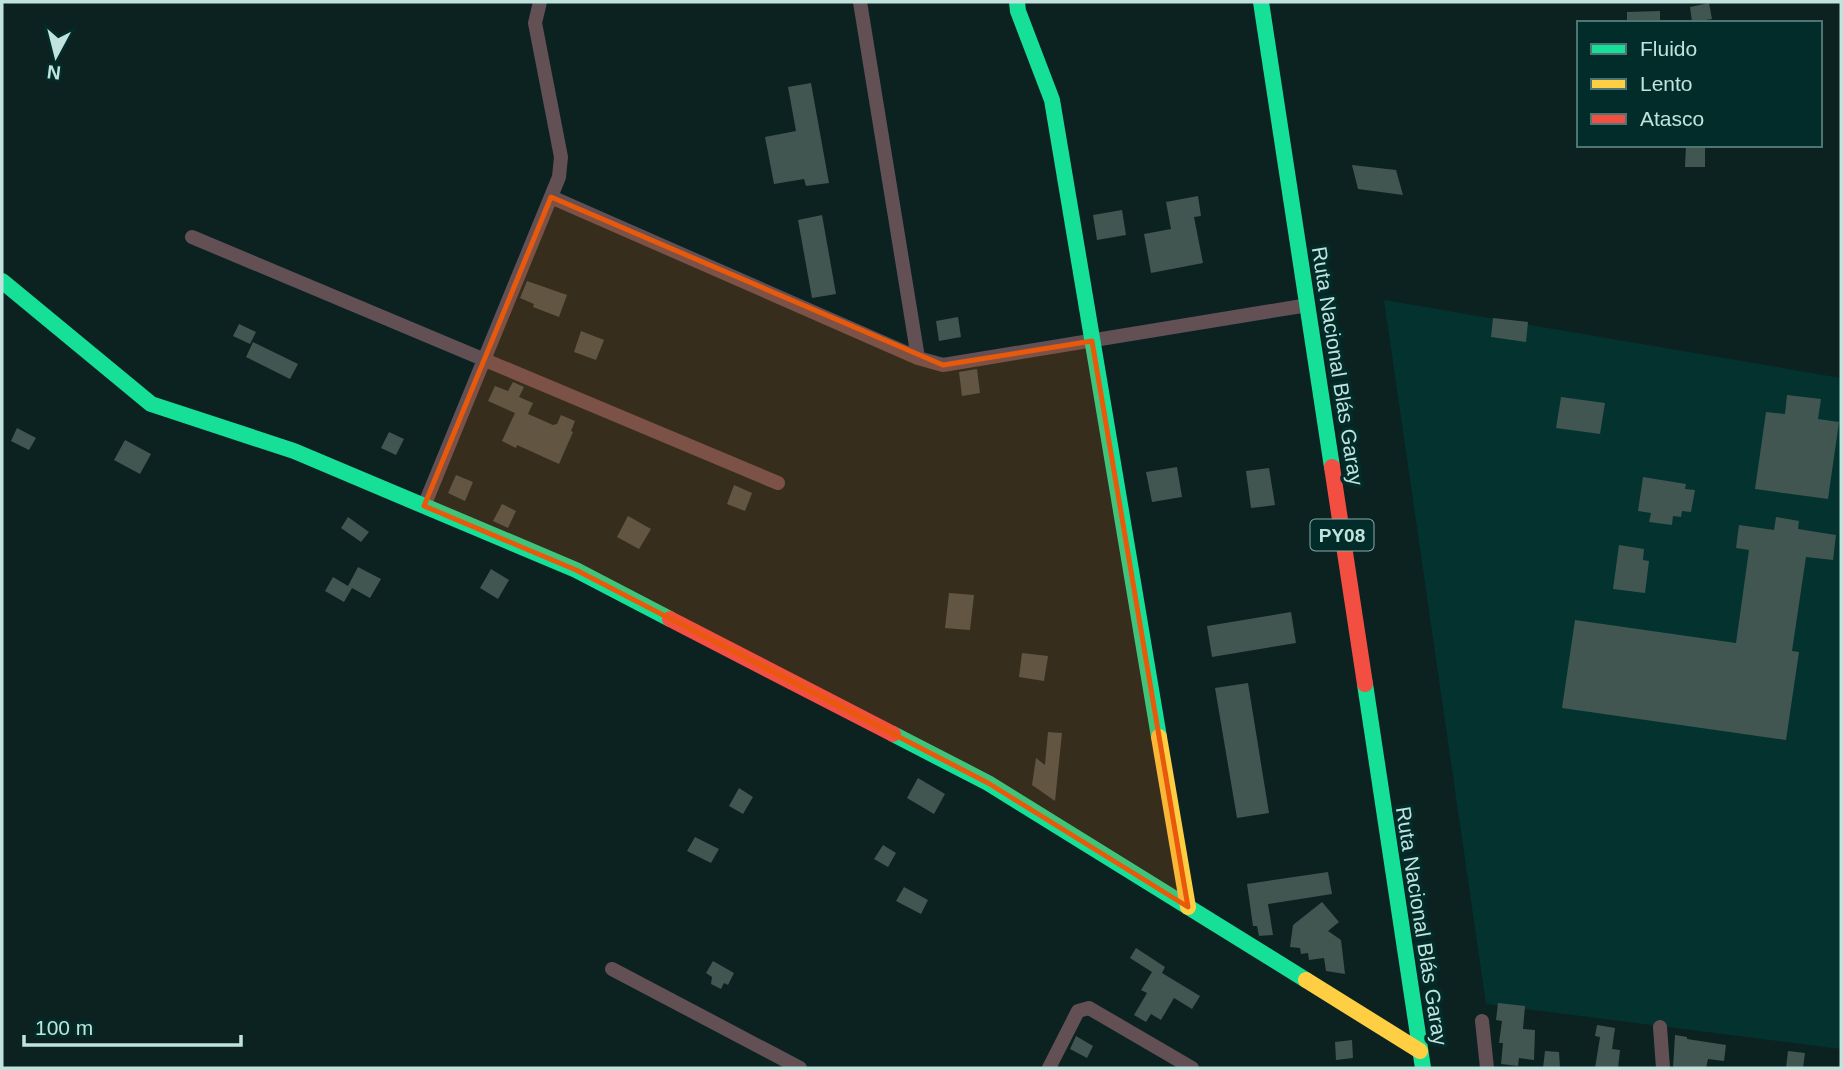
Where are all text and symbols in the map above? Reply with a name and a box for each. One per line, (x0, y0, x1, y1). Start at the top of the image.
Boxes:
north arrow (21, 21, 91, 91)
legend (1577, 21, 1822, 147)
text: Fluido (1640, 37, 1697, 60)
text: N (46, 61, 62, 84)
text: Lento (1640, 72, 1693, 95)
text: Atasco (1640, 107, 1704, 130)
street label: Ruta Nacional Blás Garay (1308, 245, 1368, 488)
road number: PY08 (1310, 520, 1374, 550)
street label: Ruta Nacional Blás Garay (1392, 805, 1452, 1048)
scale bar (24, 1004, 242, 1048)
text: 100 m (35, 1016, 93, 1039)

